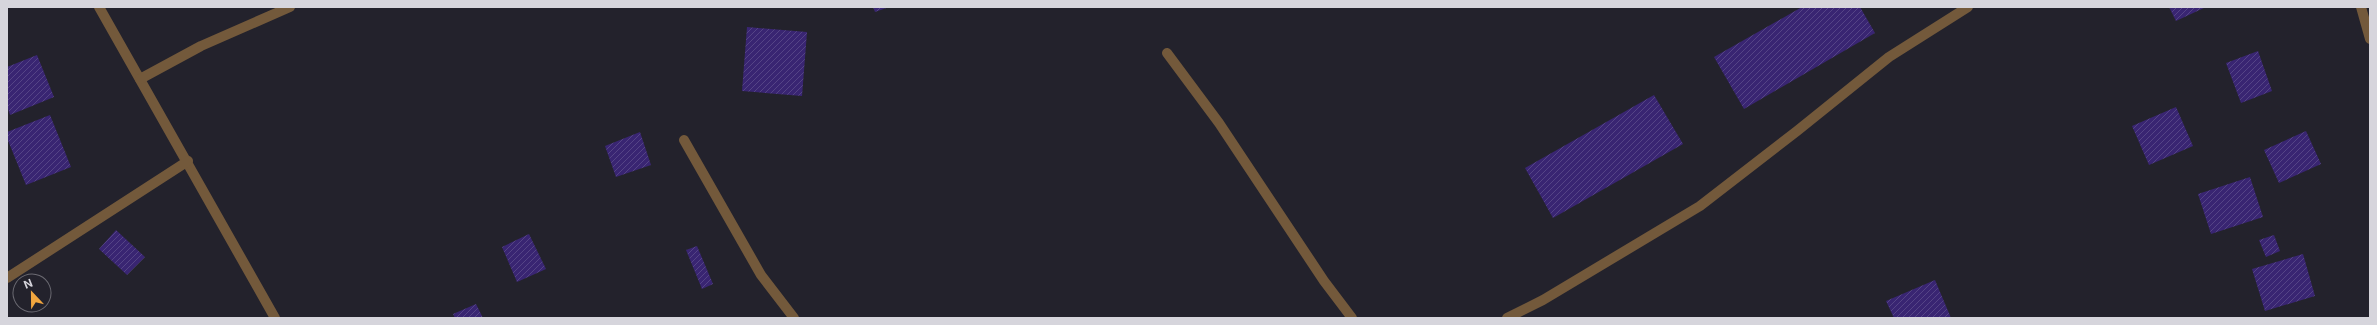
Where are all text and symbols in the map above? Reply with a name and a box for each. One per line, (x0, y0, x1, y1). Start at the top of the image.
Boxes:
north arrow (12, 273, 52, 313)
text: N (22, 276, 35, 292)

